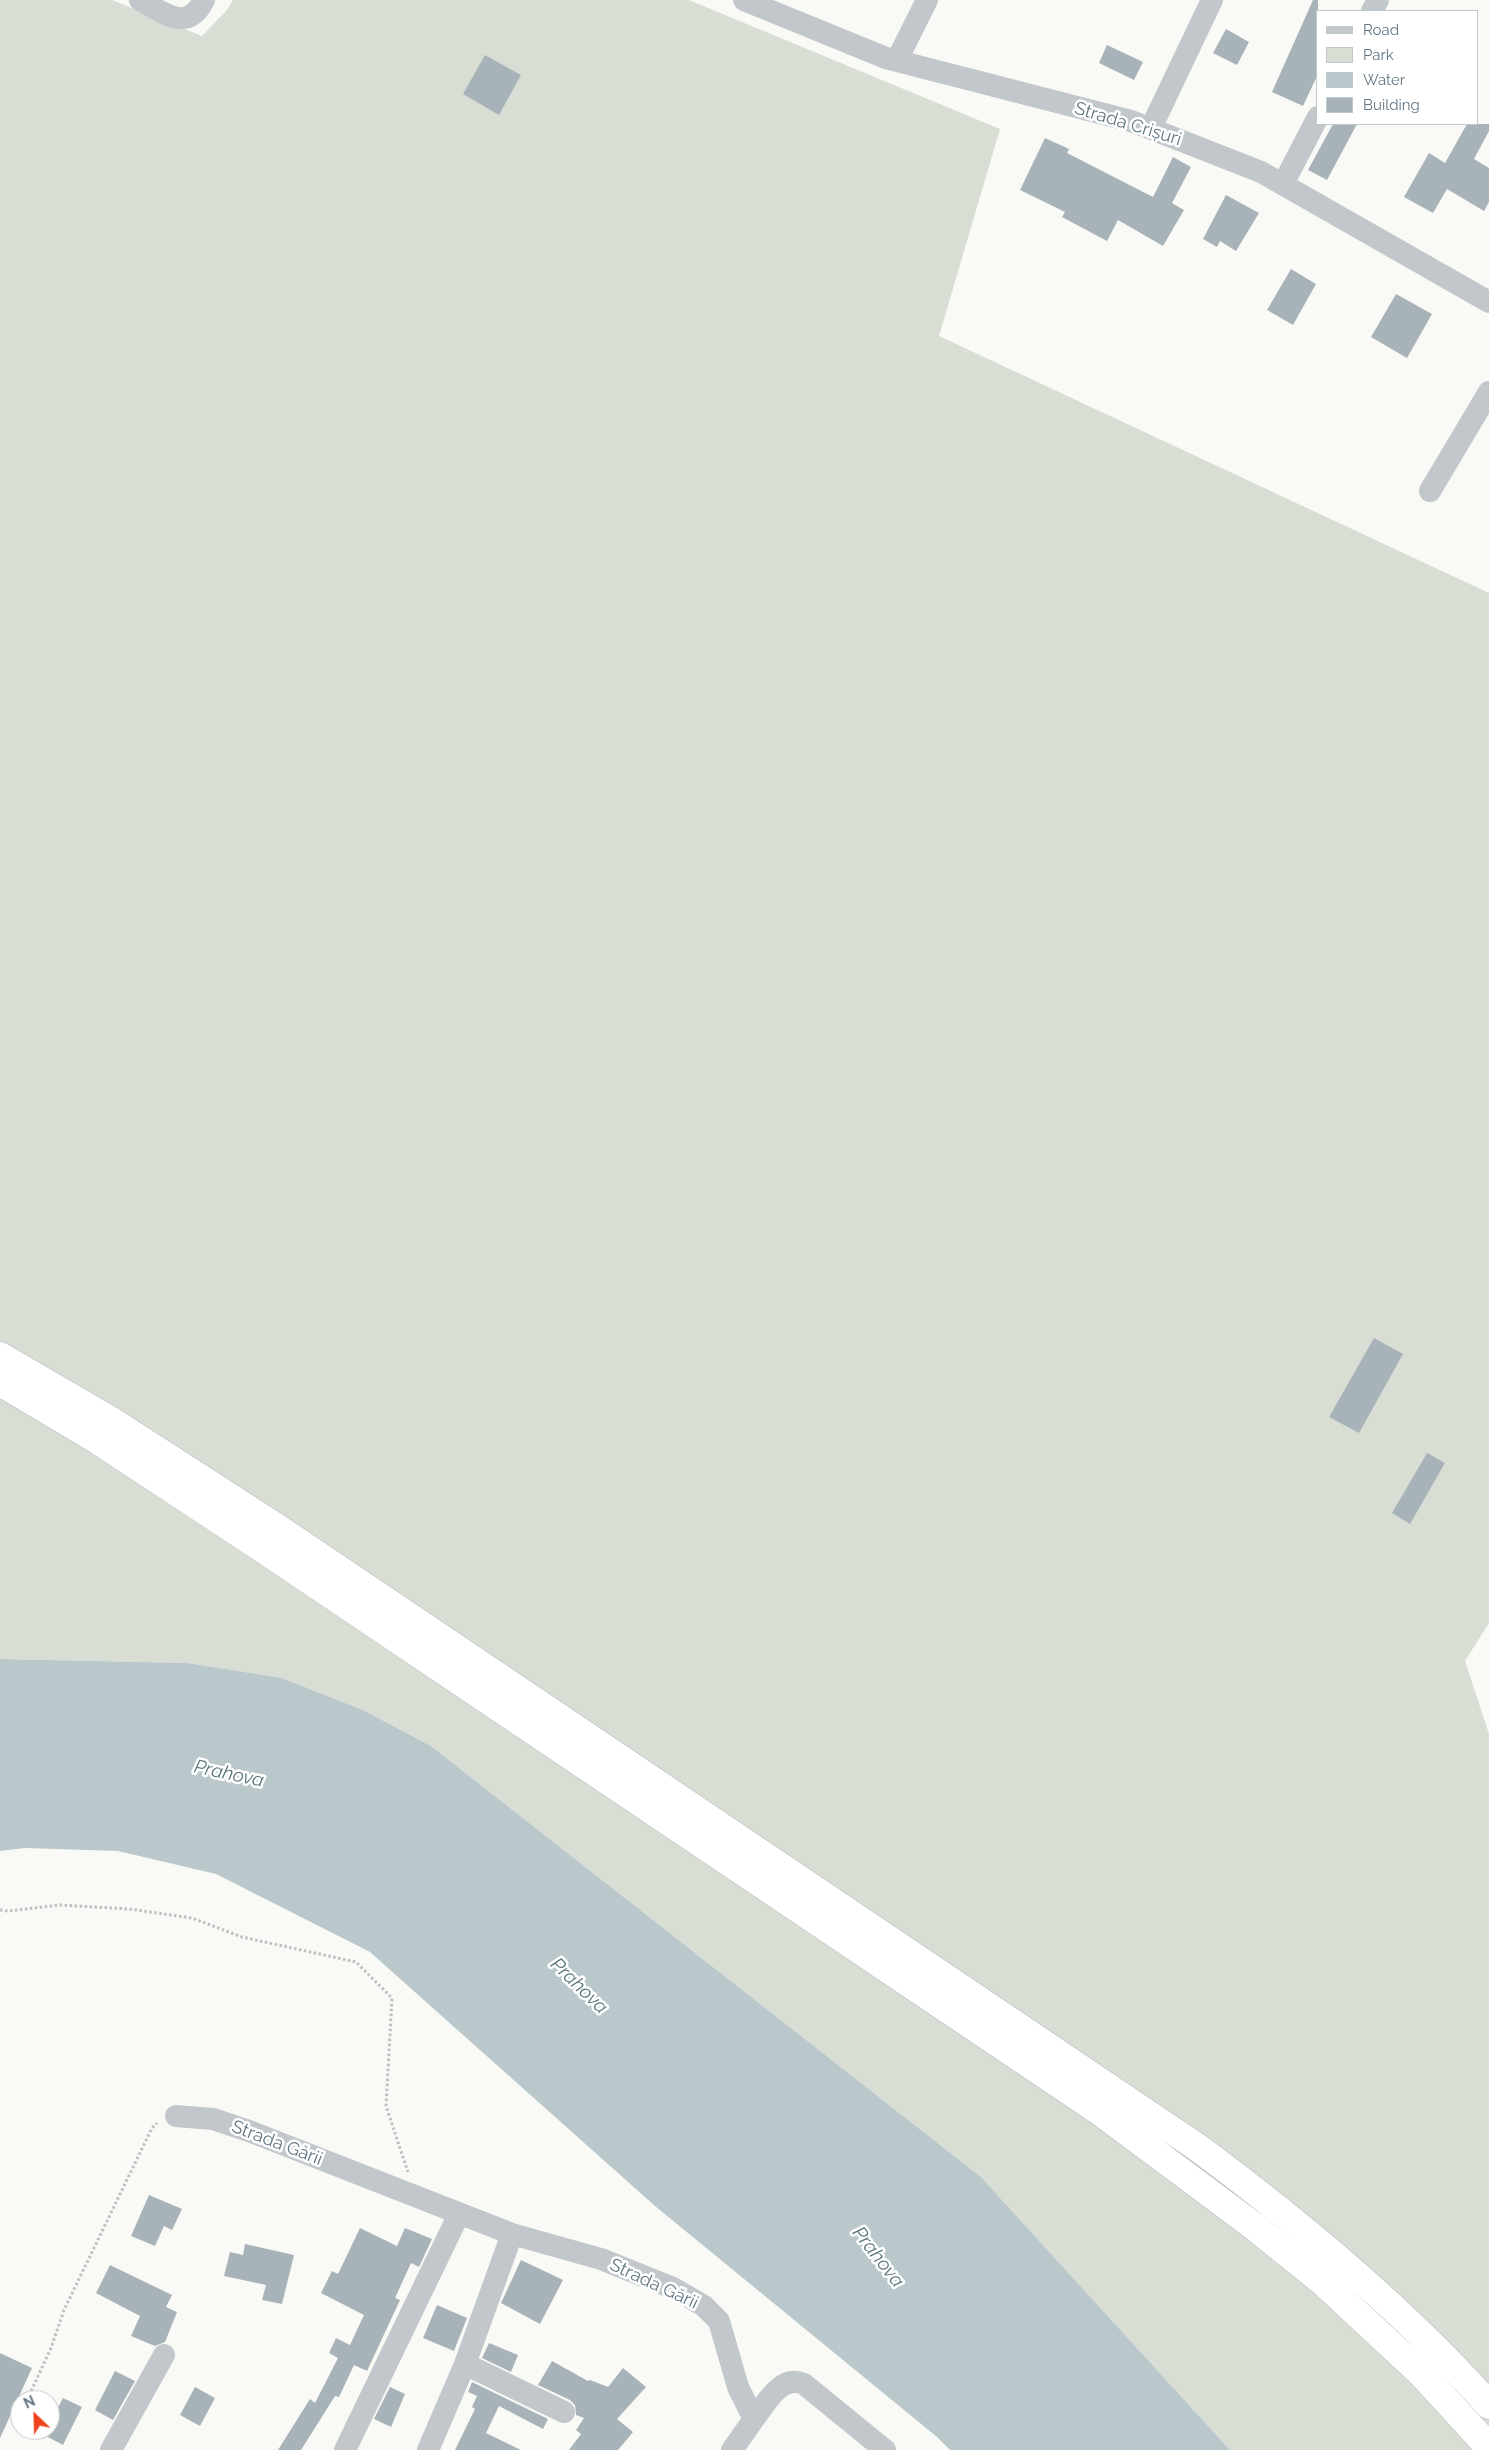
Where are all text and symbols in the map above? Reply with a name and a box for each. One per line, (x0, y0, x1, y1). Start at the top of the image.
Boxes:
legend (1316, 10, 1479, 125)
text: Road (1363, 21, 1399, 39)
text: Park (1363, 46, 1394, 64)
text: Water (1363, 71, 1405, 89)
text: Building (1363, 96, 1420, 114)
street label: Strada Crișuri (1072, 97, 1184, 151)
water label: Prahova (192, 1755, 266, 1793)
water label: Prahova (546, 1953, 612, 2019)
street label: Strada Gării (229, 2116, 325, 2170)
water label: Prahova (847, 2222, 909, 2292)
street label: Strada Gării (606, 2254, 702, 2314)
north arrow (10, 2390, 60, 2440)
text: N (21, 2393, 37, 2412)

